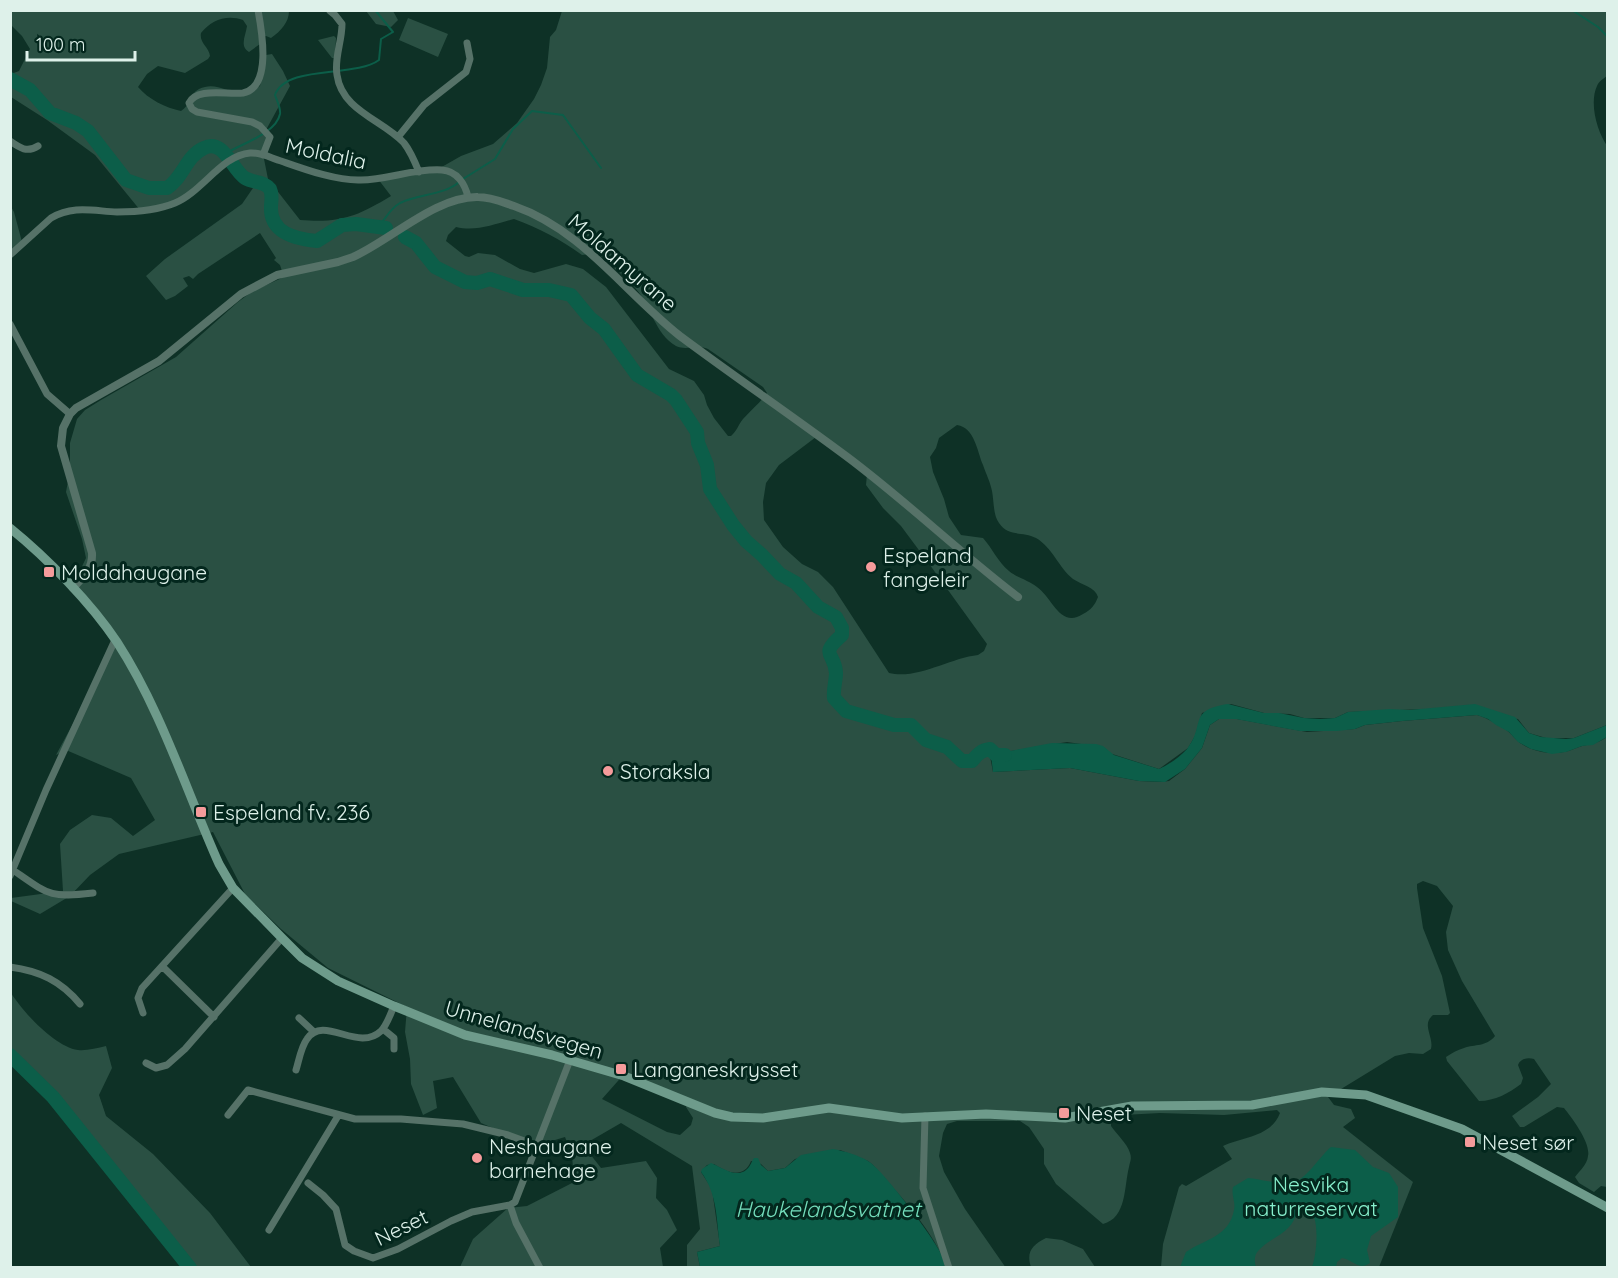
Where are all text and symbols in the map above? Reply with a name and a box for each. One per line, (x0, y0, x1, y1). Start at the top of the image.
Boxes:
scale bar (27, 24, 135, 62)
text: 100 m (36, 33, 85, 56)
street label: Moldalia (283, 132, 369, 174)
street label: Moldamyrane (563, 208, 683, 316)
place label: Espeland fangeleir (883, 542, 972, 592)
place label: Moldahaugane (61, 559, 207, 585)
marker: Espeland fangeleir (864, 560, 878, 574)
marker: Moldahaugane (42, 565, 56, 579)
place label: Storaksla (620, 758, 711, 784)
marker: Storaksla (601, 764, 615, 778)
place label: Espeland fv. 236 (213, 799, 370, 825)
marker: Espeland fv. 236 (194, 805, 208, 819)
street label: Unnelandsvegen (442, 994, 606, 1064)
place label: Langaneskrysset (633, 1056, 798, 1082)
marker: Langaneskrysset (614, 1062, 628, 1076)
place label: Neset (1076, 1100, 1132, 1126)
marker: Neset (1057, 1106, 1071, 1120)
place label: Neset sør (1482, 1129, 1574, 1155)
place label: Neshaugane barnehage (489, 1133, 612, 1183)
marker: Neset sør (1463, 1135, 1477, 1149)
marker: Neshaugane barnehage (470, 1151, 484, 1165)
park label: Nesvika naturreservat (1244, 1171, 1378, 1221)
water label: Haukelandsvatnet (736, 1195, 923, 1223)
street label: Neset (370, 1203, 432, 1251)

